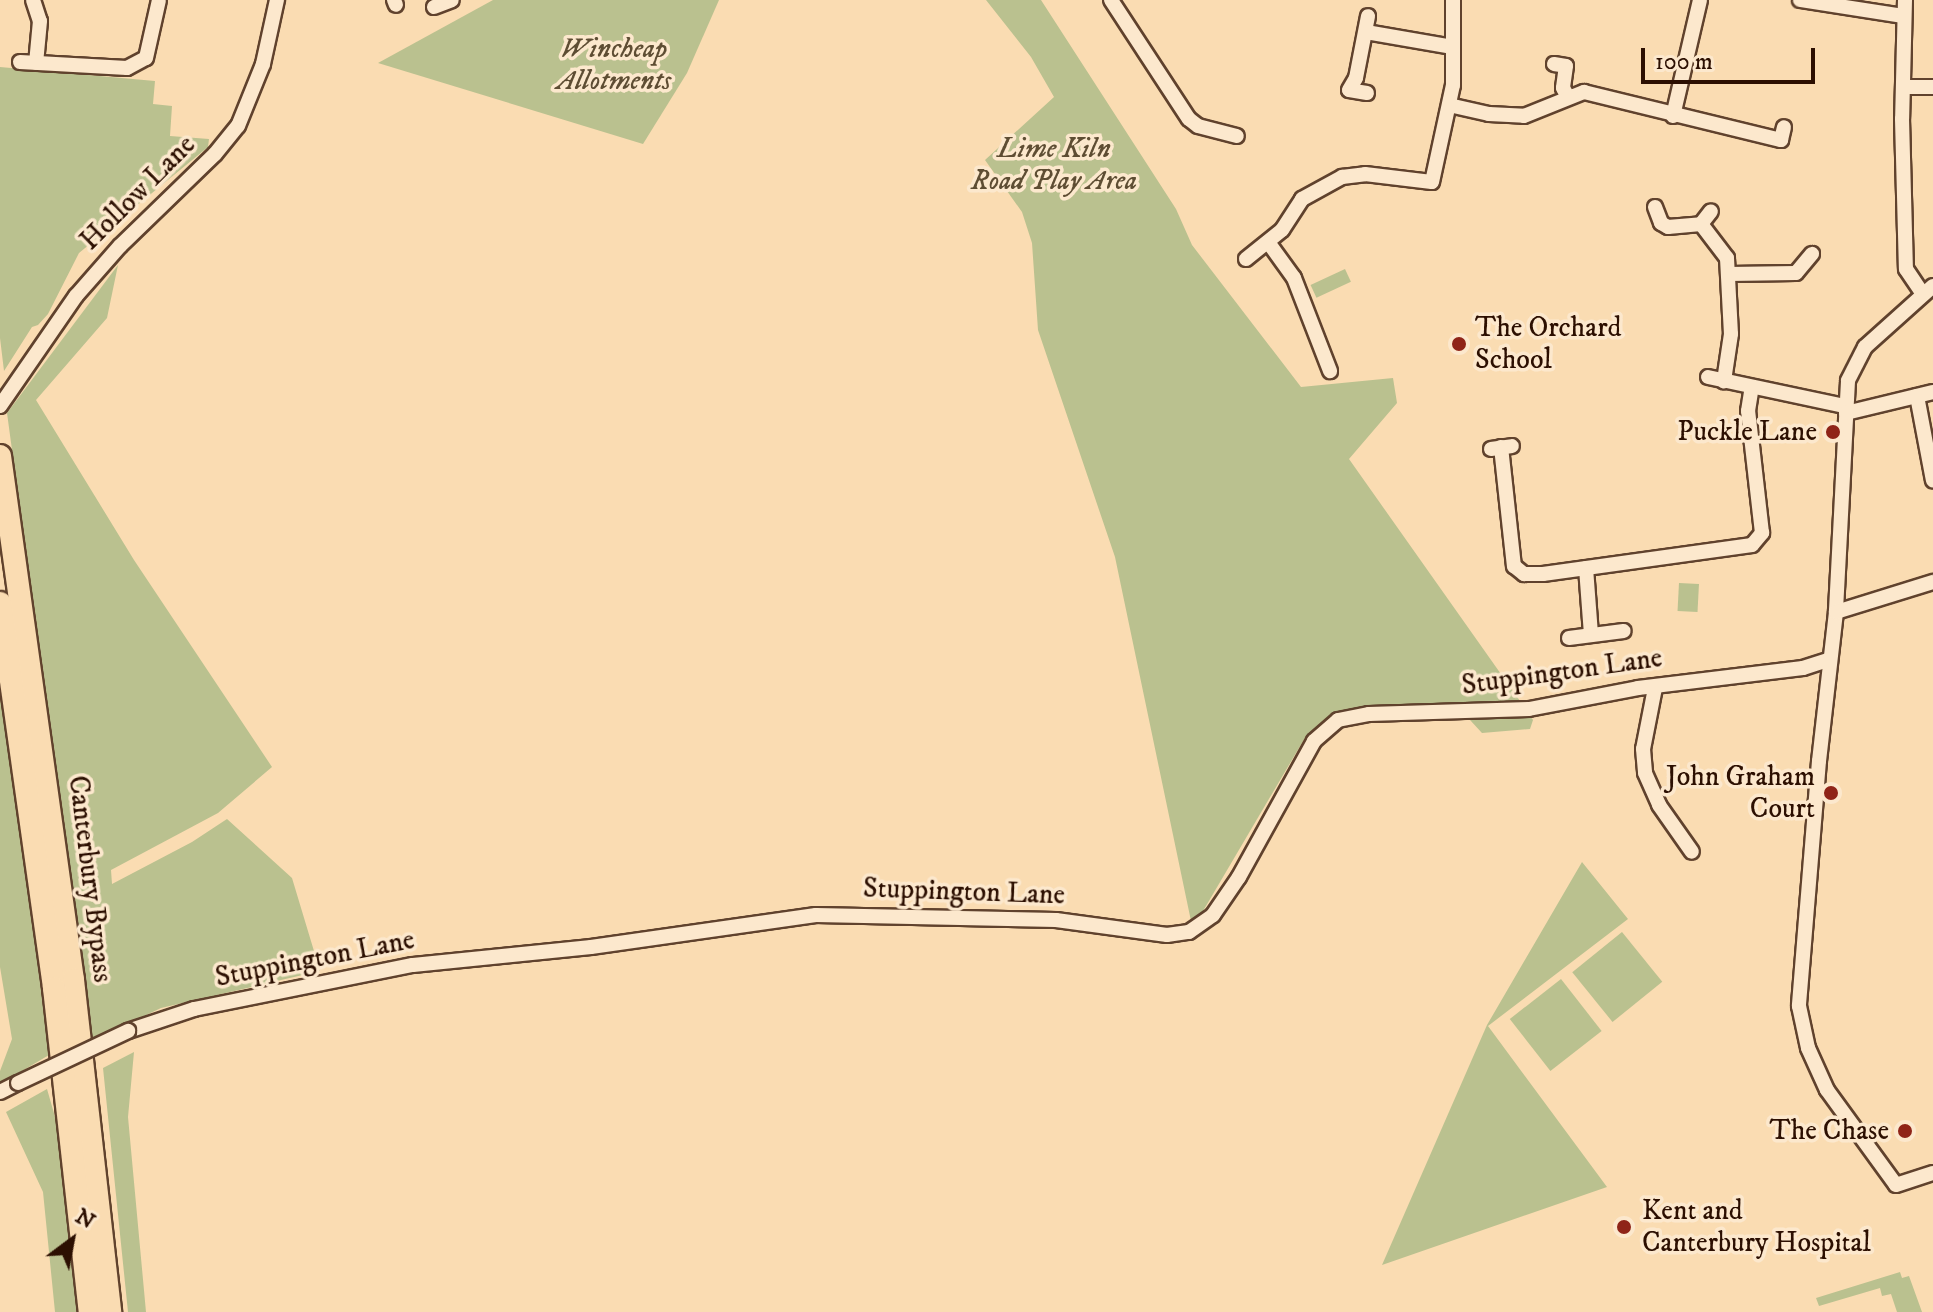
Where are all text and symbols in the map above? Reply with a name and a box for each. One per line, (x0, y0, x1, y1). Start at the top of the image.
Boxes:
park label: Wincheap Allotments (557, 32, 671, 98)
scale bar (1645, 32, 1819, 82)
text: 100 m (1655, 47, 1713, 77)
street label: Hollow Lane (73, 128, 203, 258)
park label: Lime Kiln Road Play Area (971, 132, 1137, 198)
place label: The Orchard School (1475, 311, 1621, 377)
marker: The Orchard School (1450, 335, 1468, 353)
place label: Puckle Lane (1677, 415, 1817, 449)
marker: Puckle Lane (1824, 423, 1842, 441)
street label: Stuppington Lane (1460, 641, 1664, 703)
place label: John Graham Court (1666, 760, 1815, 826)
street label: Canterbury Bypass (61, 774, 119, 984)
marker: John Graham Court (1822, 784, 1840, 802)
street label: Stuppington Lane (862, 872, 1066, 912)
street label: Stuppington Lane (213, 923, 417, 995)
place label: The Chase (1769, 1114, 1889, 1148)
marker: The Chase (1896, 1122, 1914, 1140)
place label: Kent and Canterbury Hospital (1642, 1194, 1871, 1260)
north arrow (32, 1200, 112, 1280)
text: N (70, 1203, 100, 1235)
marker: Kent and Canterbury Hospital (1613, 1216, 1635, 1238)

